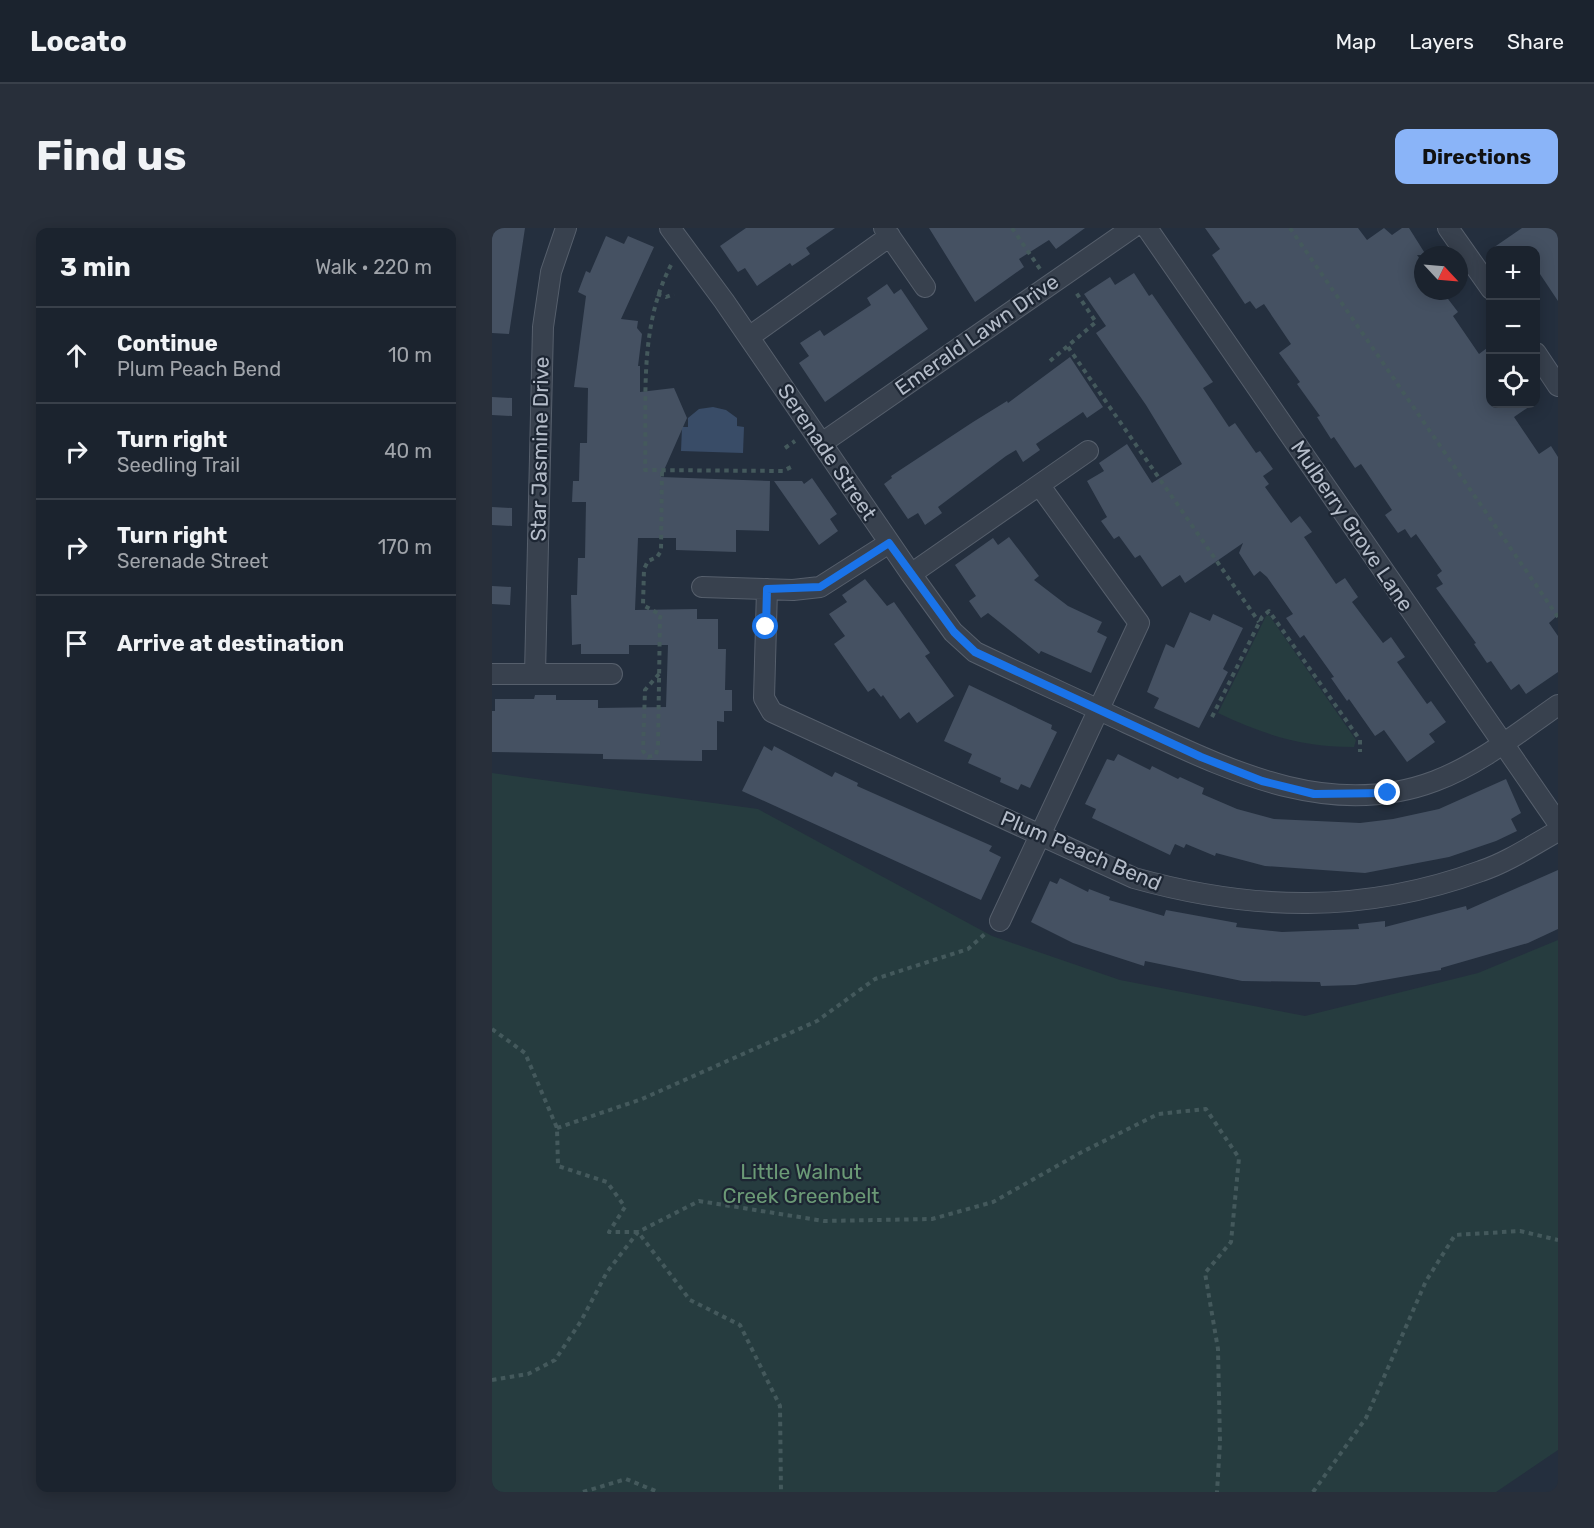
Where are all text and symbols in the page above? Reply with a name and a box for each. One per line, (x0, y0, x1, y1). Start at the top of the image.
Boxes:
text: Locato (30, 25, 127, 58)
text: Map (1335, 29, 1376, 54)
text: Layers (1409, 29, 1474, 54)
text: Share (1507, 29, 1564, 54)
button: Directions (1395, 129, 1558, 184)
text: Find us (36, 131, 187, 181)
north arrow (1414, 246, 1468, 300)
map controls (1486, 246, 1540, 408)
button: + (1486, 246, 1540, 300)
text: 3 min (60, 252, 131, 283)
text: Walk · 220 m (315, 255, 432, 279)
street label: Emerald Lawn Drive (890, 269, 1063, 400)
button: − (1486, 300, 1540, 354)
text: Continue (117, 330, 218, 357)
icon: ahead (60, 339, 93, 372)
text: 10 m (388, 343, 432, 367)
button: locate (1486, 354, 1540, 408)
street label: Star Jasmine Drive (525, 356, 554, 542)
text: Plum Peach Bend (117, 357, 281, 381)
street label: Serenade Street (773, 379, 882, 525)
text: Turn right (117, 426, 227, 453)
icon: right (60, 435, 93, 468)
street label: Mulberry Grove Lane (1286, 436, 1419, 616)
text: 40 m (384, 439, 432, 463)
text: Seedling Trail (117, 453, 240, 477)
text: Turn right (117, 522, 227, 549)
icon: right (60, 531, 93, 564)
text: 170 m (378, 535, 432, 559)
text: Serenade Street (117, 549, 268, 573)
route start (752, 613, 778, 639)
icon: arrive (60, 627, 93, 660)
text: Arrive at destination (117, 630, 344, 657)
route end (1374, 779, 1400, 805)
street label: Plum Peach Bend (997, 805, 1165, 896)
park label: Little Walnut Creek Greenbelt (723, 1159, 879, 1208)

